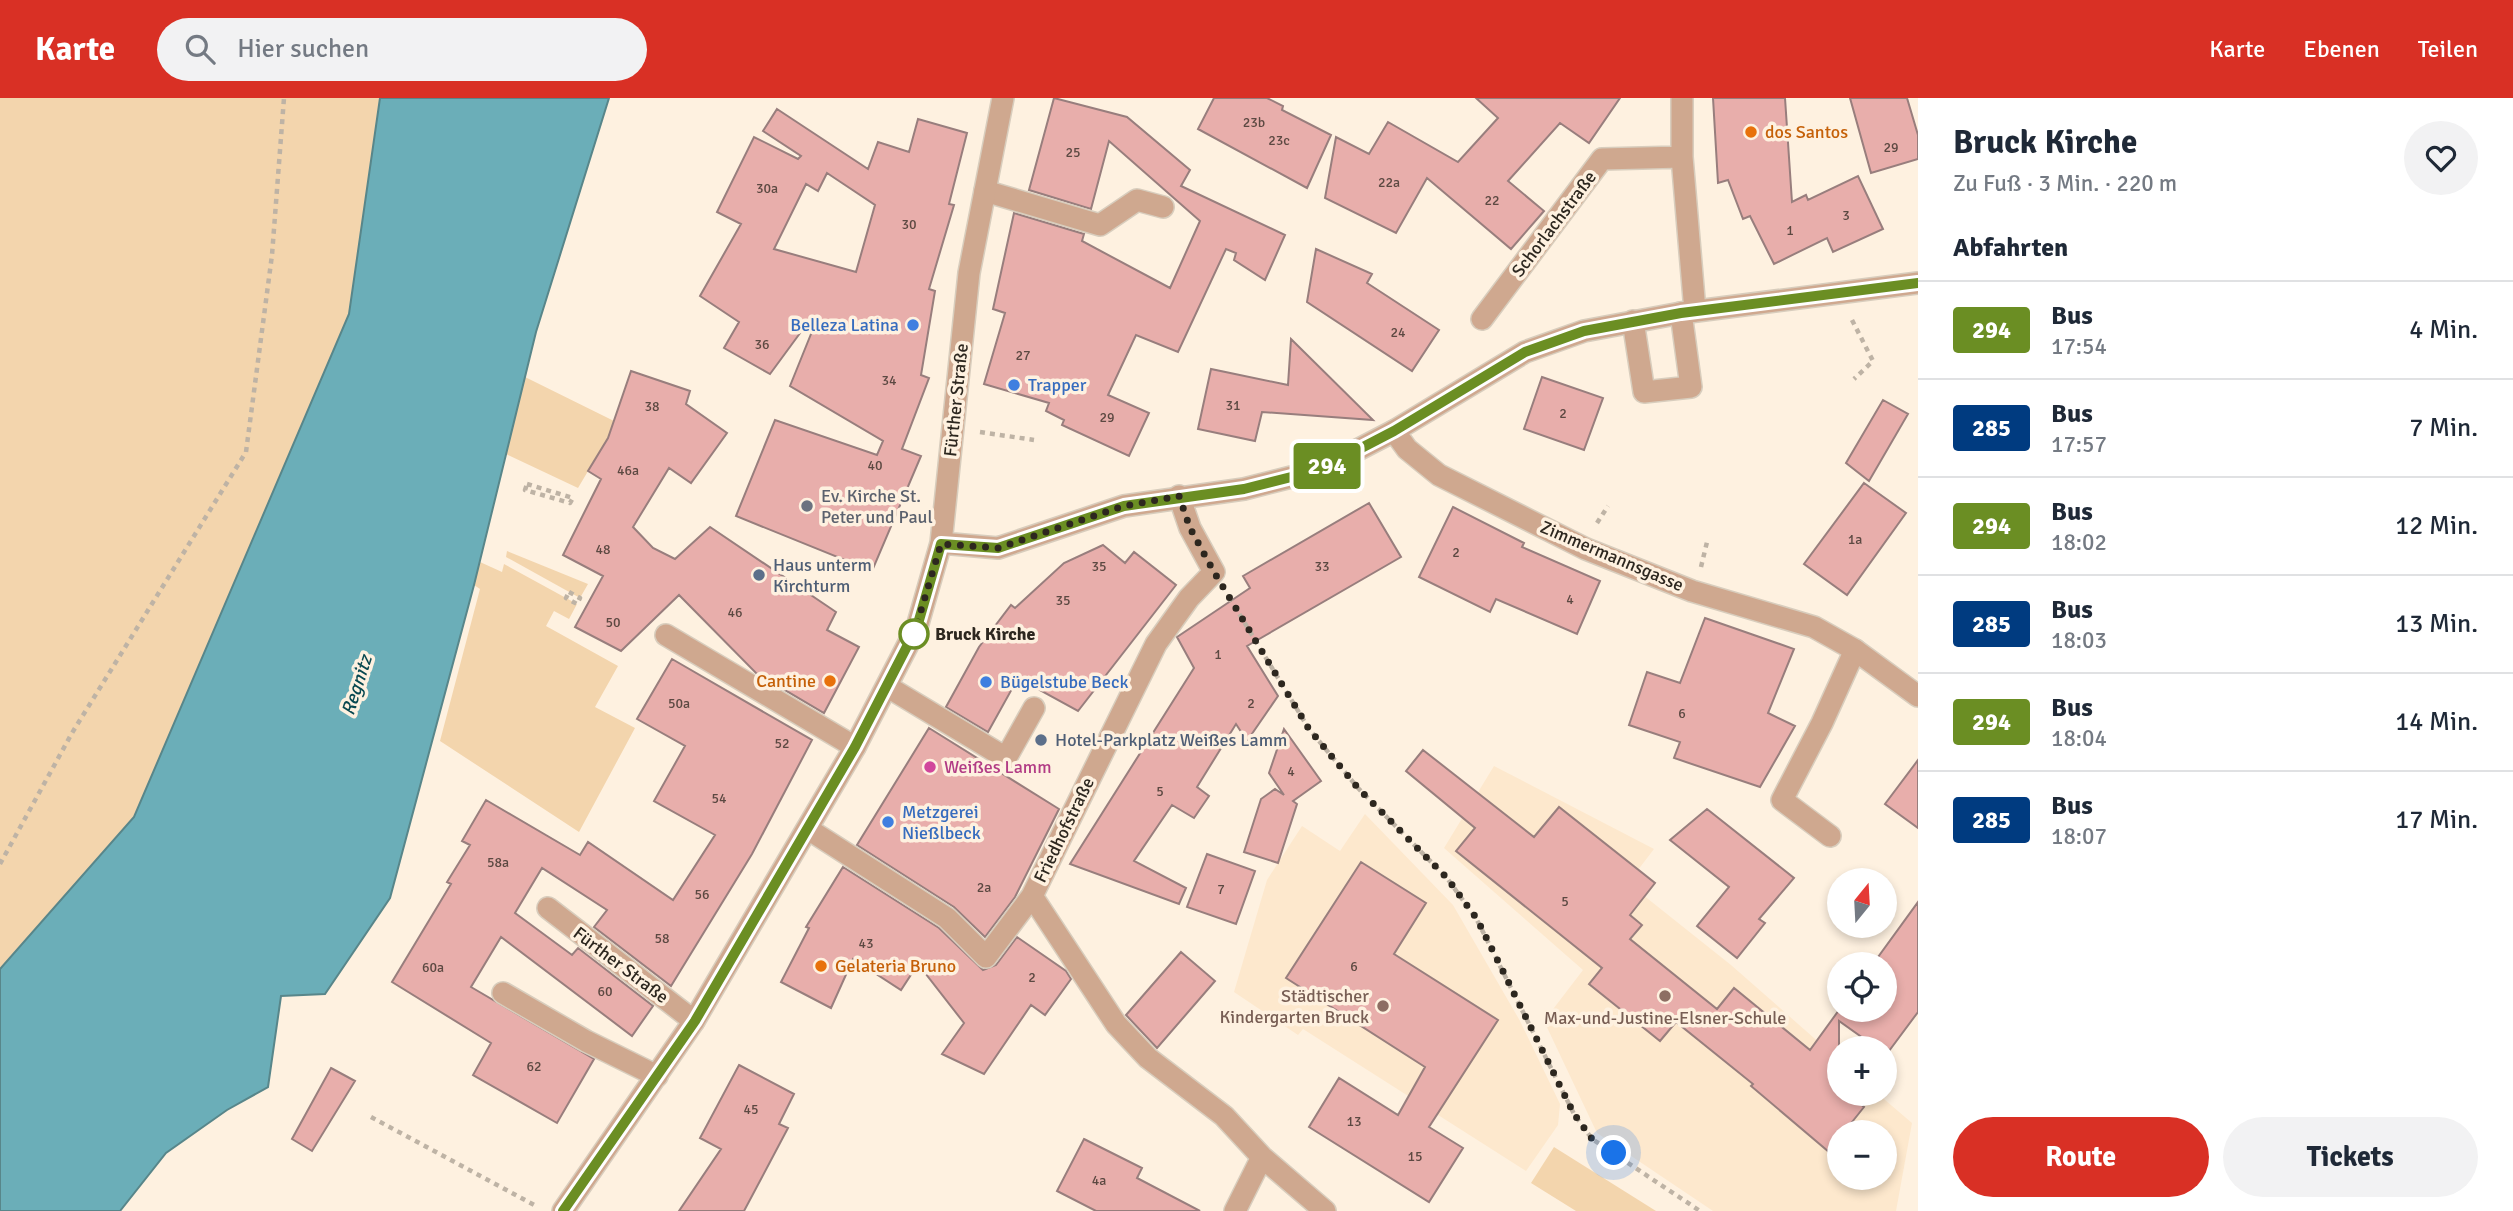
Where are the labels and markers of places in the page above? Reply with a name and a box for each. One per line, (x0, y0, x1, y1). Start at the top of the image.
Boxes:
place label: dos Santos (1765, 121, 1848, 143)
marker: dos Santos (1743, 124, 1759, 140)
place label: Belleza Latina (790, 314, 899, 336)
marker: Belleza Latina (905, 317, 921, 333)
place label: Trapper (1028, 374, 1087, 396)
marker: Trapper (1006, 377, 1022, 393)
place label: Ev. Kirche St. Peter und Paul (821, 485, 933, 528)
marker: Ev. Kirche St. Peter und Paul (799, 498, 815, 514)
place label: Haus unterm Kirchturm (773, 554, 872, 597)
marker: Haus unterm Kirchturm (751, 567, 767, 583)
marker: Bruck Kirche (899, 619, 929, 649)
place label: Bruck Kirche (935, 623, 1036, 645)
place label: Cantine (756, 670, 816, 692)
place label: Bügelstube Beck (1000, 671, 1128, 693)
marker: Cantine (822, 673, 838, 689)
marker: Bügelstube Beck (978, 674, 994, 690)
place label: Hotel-Parkplatz Weißes Lamm (1055, 729, 1287, 751)
marker: Hotel-Parkplatz Weißes Lamm (1033, 732, 1049, 748)
place label: Weißes Lamm (944, 756, 1052, 778)
marker: Weißes Lamm (922, 759, 938, 775)
place label: Metzgerei Nießlbeck (902, 801, 981, 844)
marker: Metzgerei Nießlbeck (880, 814, 896, 830)
place label: Gelateria Bruno (835, 955, 956, 977)
marker: Gelateria Bruno (813, 958, 829, 974)
place label: Städtischer Kindergarten Bruck (1219, 985, 1369, 1028)
marker: Max-und-Justine-Elsner-Schule (1657, 988, 1673, 1004)
marker: Städtischer Kindergarten Bruck (1375, 998, 1391, 1014)
place label: Max-und-Justine-Elsner-Schule (1544, 1007, 1786, 1029)

